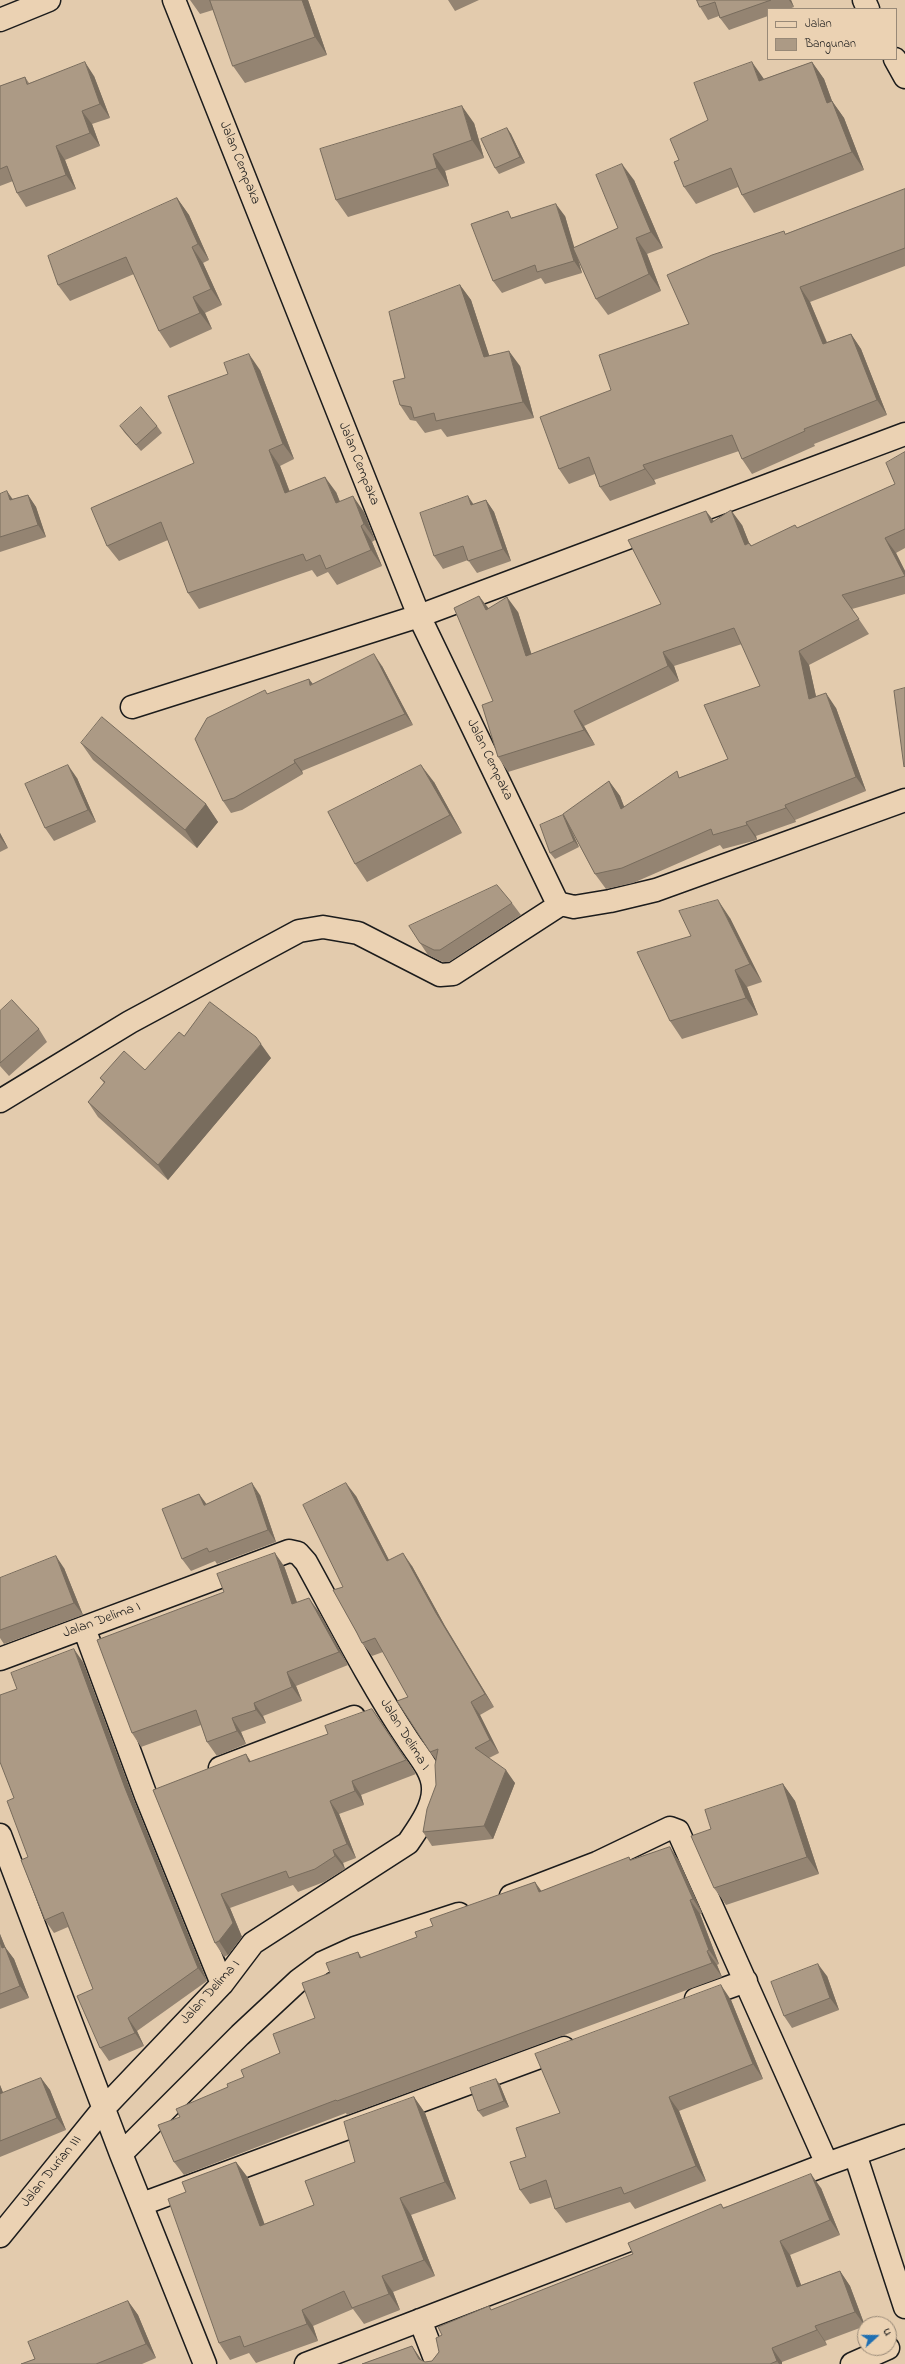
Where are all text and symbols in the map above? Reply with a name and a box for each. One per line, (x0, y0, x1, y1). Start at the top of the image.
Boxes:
legend (767, 8, 897, 60)
text: Jalan (805, 15, 832, 33)
text: Bangunan (805, 35, 856, 53)
street label: Jalan Cempaka (215, 119, 263, 207)
street label: Jalan Cempaka (334, 420, 382, 508)
street label: Jalan Cempaka (462, 717, 516, 803)
street label: Jalan Delima I (61, 1599, 143, 1643)
street label: Jalan Delima I (375, 1696, 433, 1774)
street label: Jalan Delima I (178, 1957, 244, 2029)
street label: Jalan Durian III (18, 2133, 86, 2211)
north arrow (857, 2316, 897, 2356)
text: U (879, 2326, 896, 2338)

